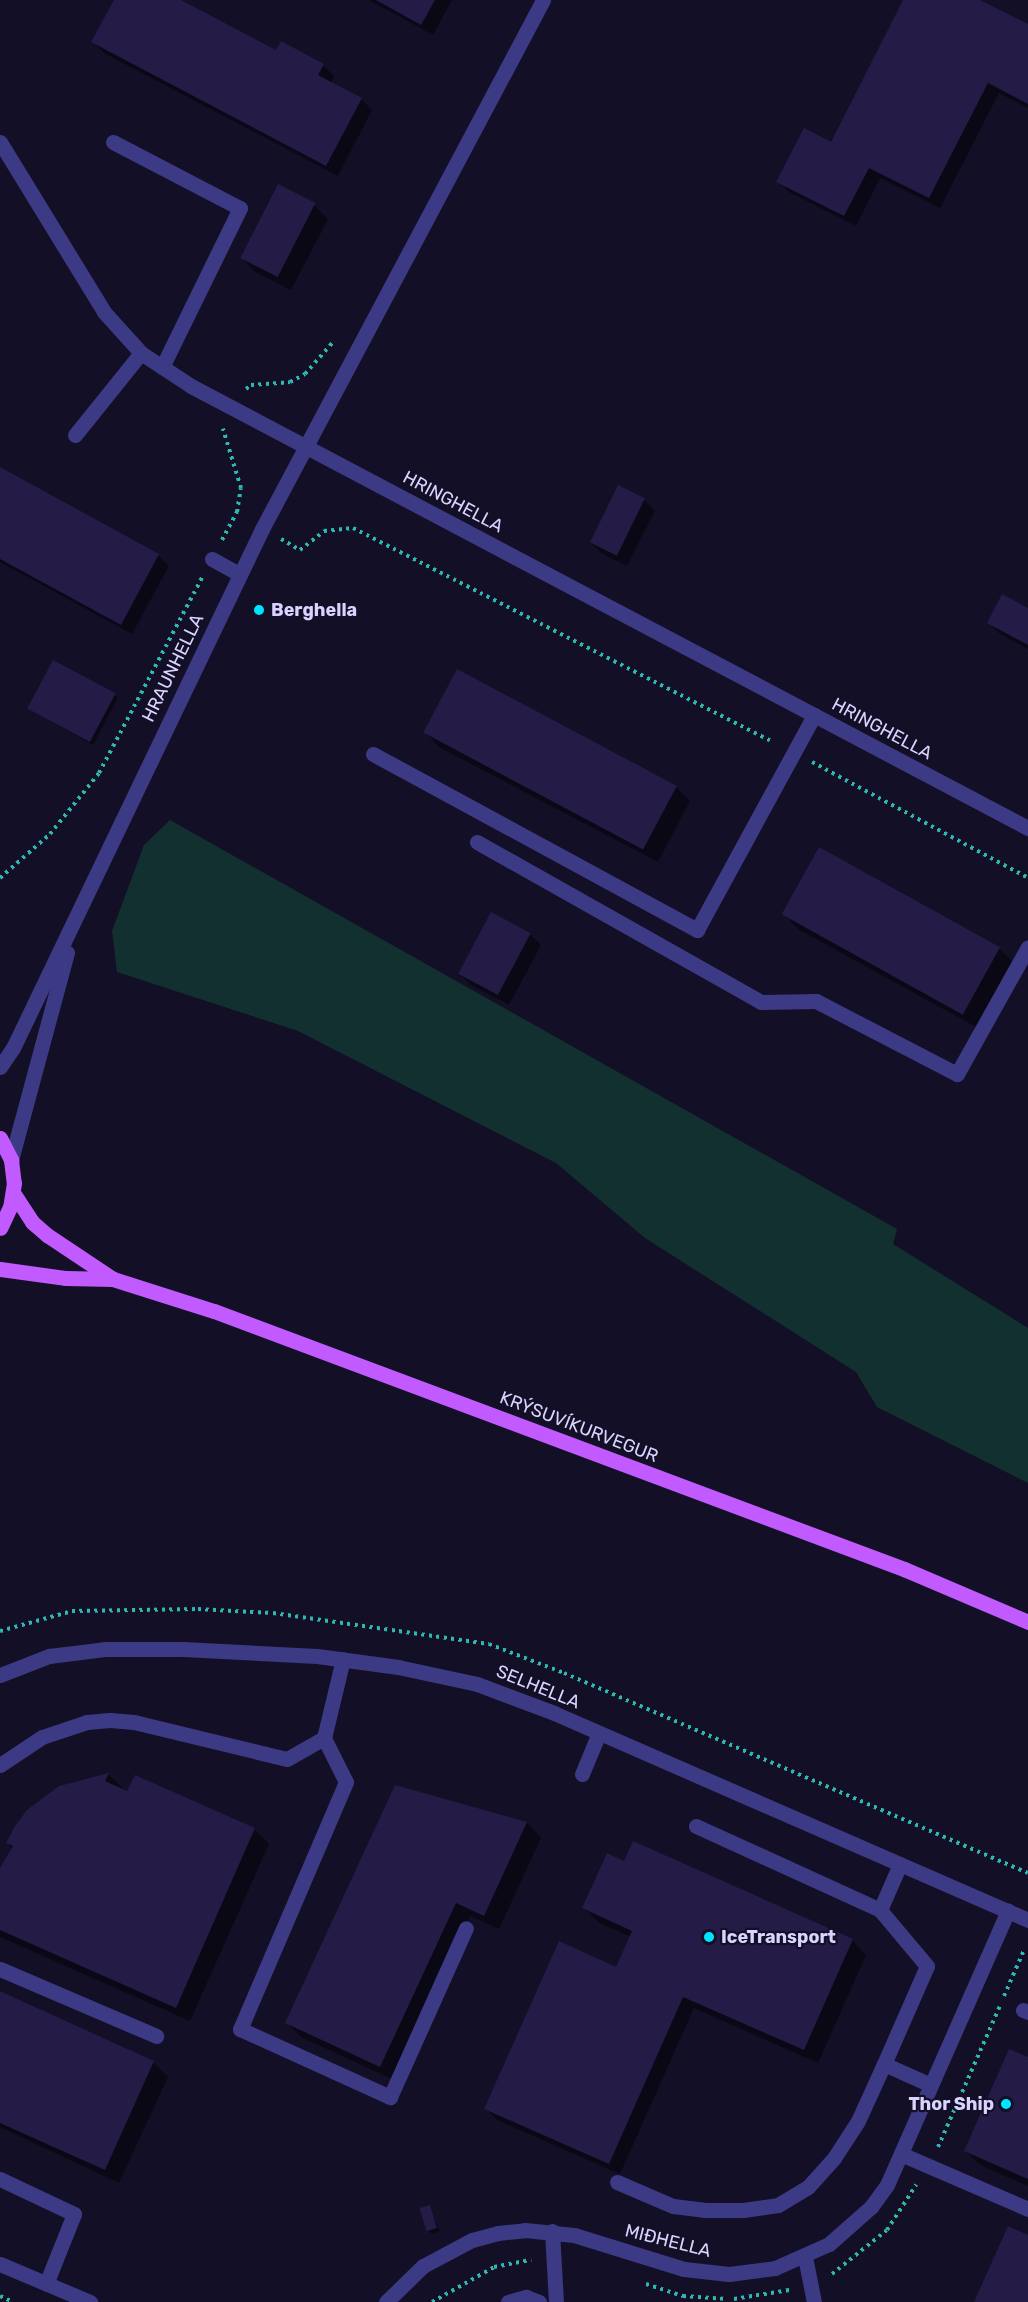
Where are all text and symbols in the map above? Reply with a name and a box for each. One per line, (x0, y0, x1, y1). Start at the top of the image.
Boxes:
street label: HRINGHELLA (399, 467, 507, 537)
place label: Berghella (271, 599, 357, 621)
marker: Berghella (252, 603, 266, 617)
street label: HRAUNHELLA (137, 610, 209, 726)
street label: HRINGHELLA (828, 694, 936, 764)
street label: KRÝSUVÍKURVEGUR (497, 1387, 661, 1467)
street label: SELHELLA (493, 1660, 583, 1714)
place label: IceTransport (721, 1926, 836, 1948)
marker: IceTransport (702, 1930, 716, 1944)
place label: Thor Ship (908, 2093, 994, 2115)
marker: Thor Ship (999, 2097, 1013, 2111)
street label: MIÐHELLA (623, 2220, 713, 2262)

